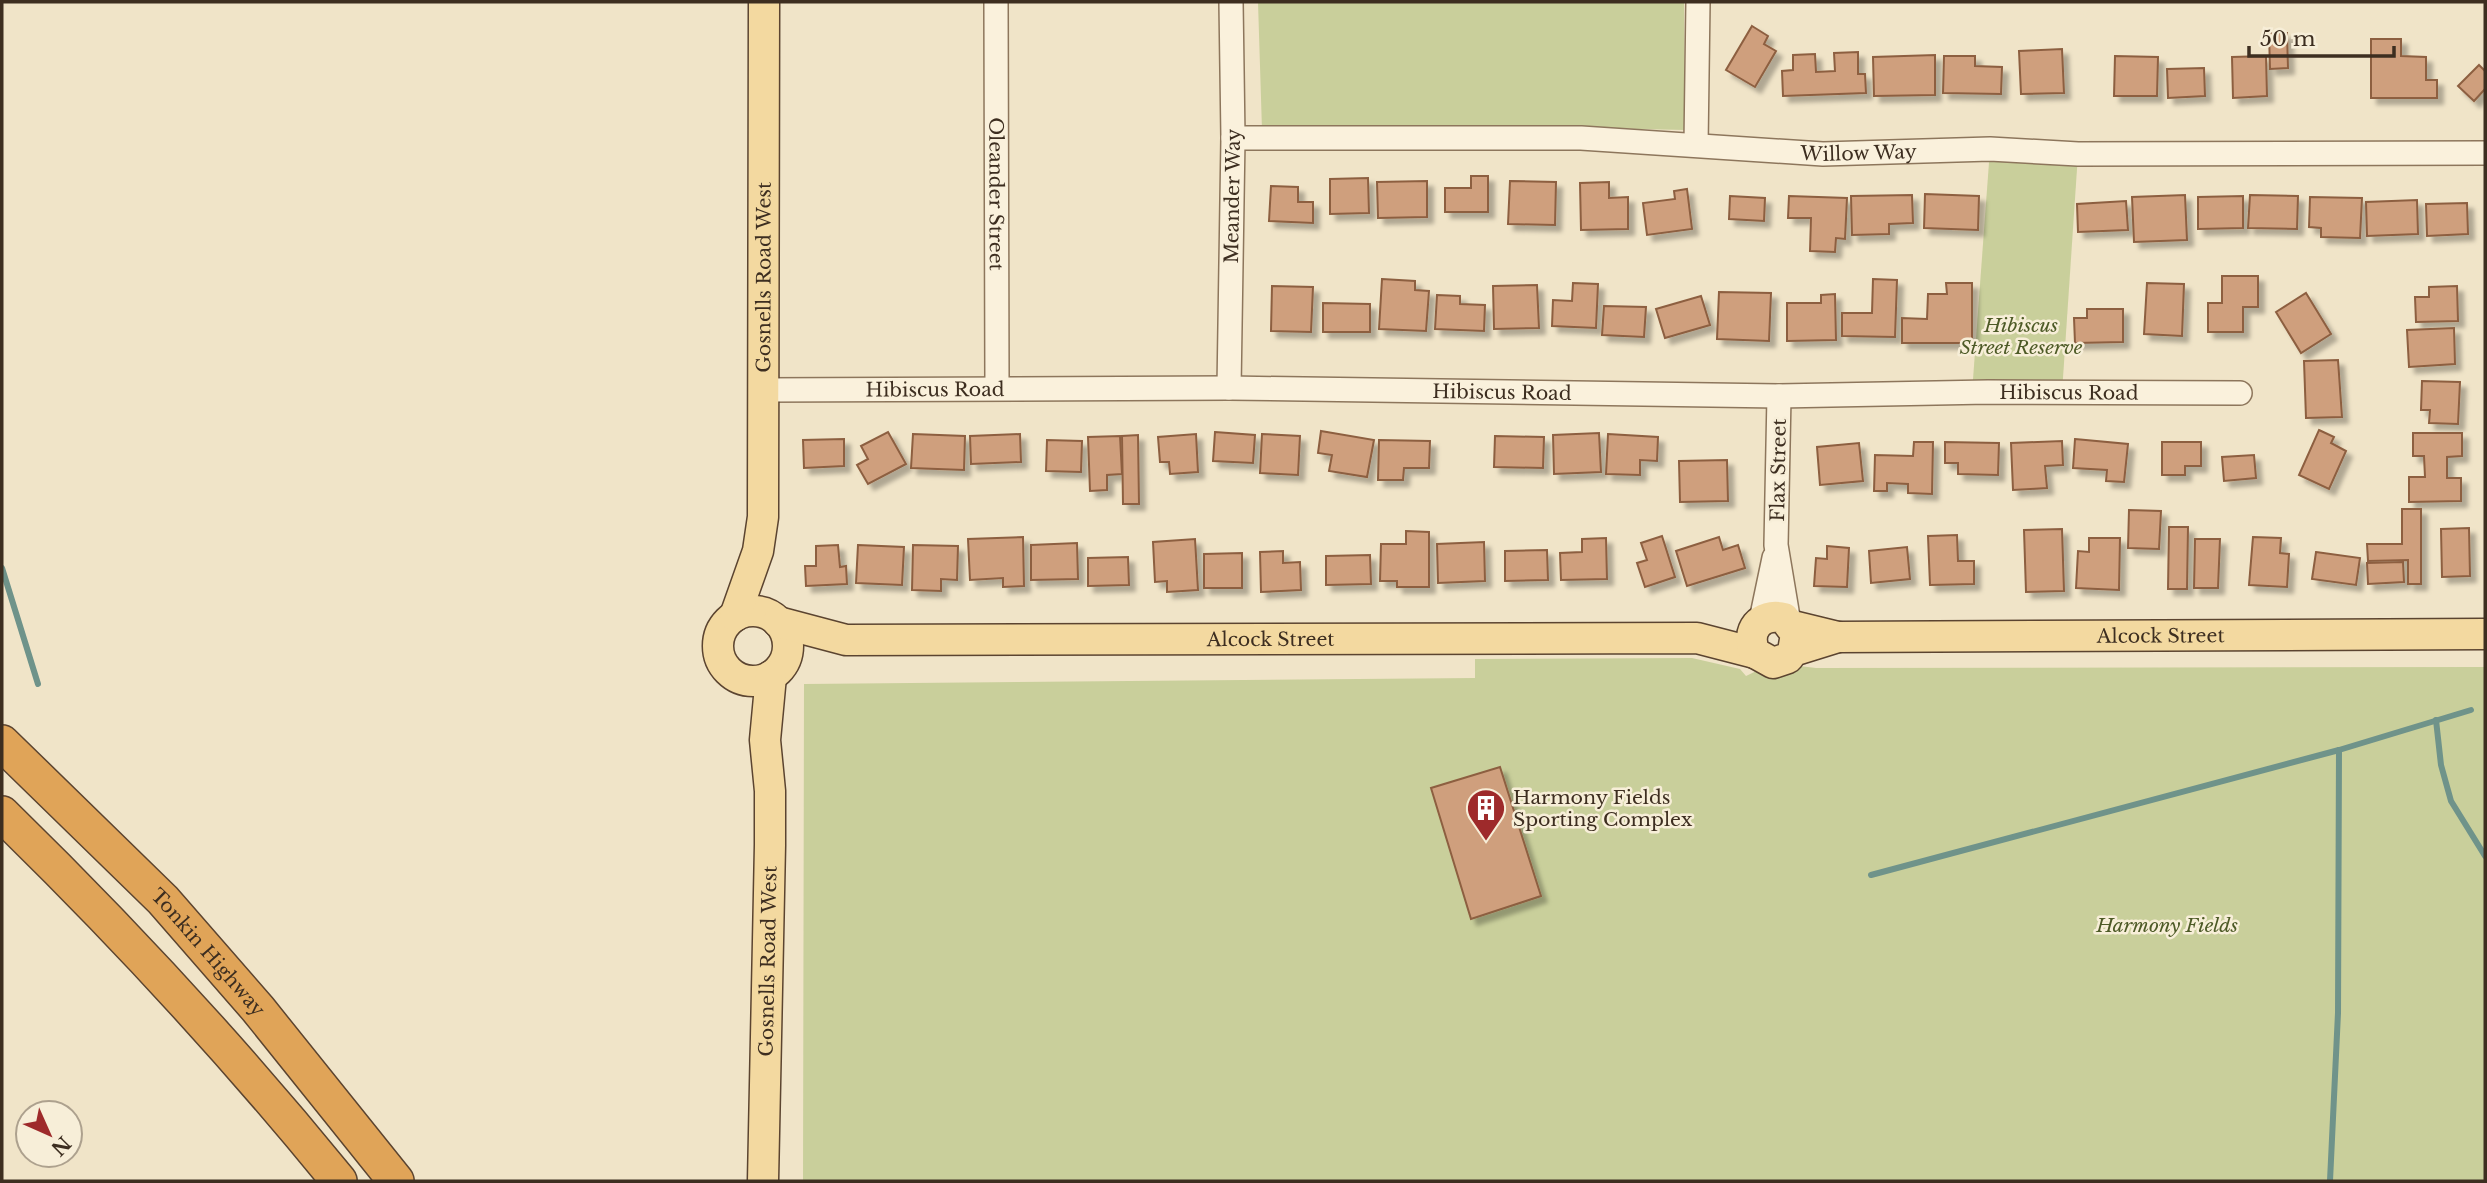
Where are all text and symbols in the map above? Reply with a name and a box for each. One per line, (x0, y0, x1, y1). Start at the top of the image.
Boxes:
scale bar (2249, 14, 2394, 58)
text: 50 m (2260, 26, 2316, 52)
street label: Oleander Street (984, 117, 1008, 272)
street label: Meander Way (1220, 128, 1245, 264)
street label: Willow Way (1799, 140, 1917, 166)
street label: Gosnells Road West (752, 181, 776, 373)
park label: Hibiscus Street Reserve (1959, 314, 2083, 359)
street label: Hibiscus Road (865, 378, 1005, 402)
street label: Hibiscus Road (1432, 380, 1572, 405)
street label: Hibiscus Road (1999, 381, 2139, 405)
street label: Flax Street (1766, 417, 1791, 522)
street label: Alcock Street (2096, 624, 2225, 648)
street label: Alcock Street (1206, 628, 1335, 651)
place label: Harmony Fields Sporting Complex (1513, 786, 1693, 831)
building icon: Harmony Fields Sporting Complex (1465, 787, 1507, 842)
street label: Gosnells Road West (755, 865, 782, 1057)
street label: Tonkin Highway (146, 884, 270, 1021)
park label: Harmony Fields (2095, 914, 2238, 937)
north arrow (14, 1099, 84, 1169)
text: N (46, 1131, 75, 1160)

